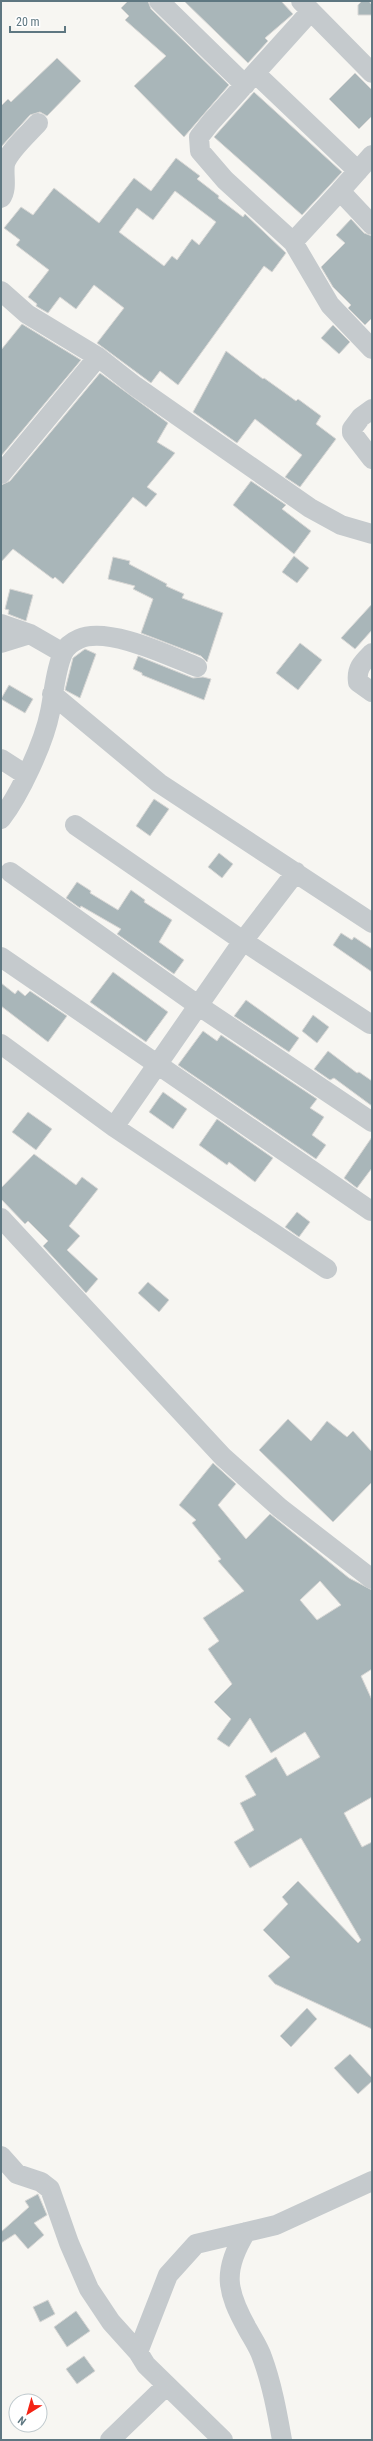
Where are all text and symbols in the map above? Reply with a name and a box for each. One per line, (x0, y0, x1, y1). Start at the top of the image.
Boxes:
scale bar (10, 8, 65, 34)
text: 20 m (16, 15, 40, 29)
north arrow (8, 2393, 48, 2433)
text: N (15, 2413, 29, 2428)

